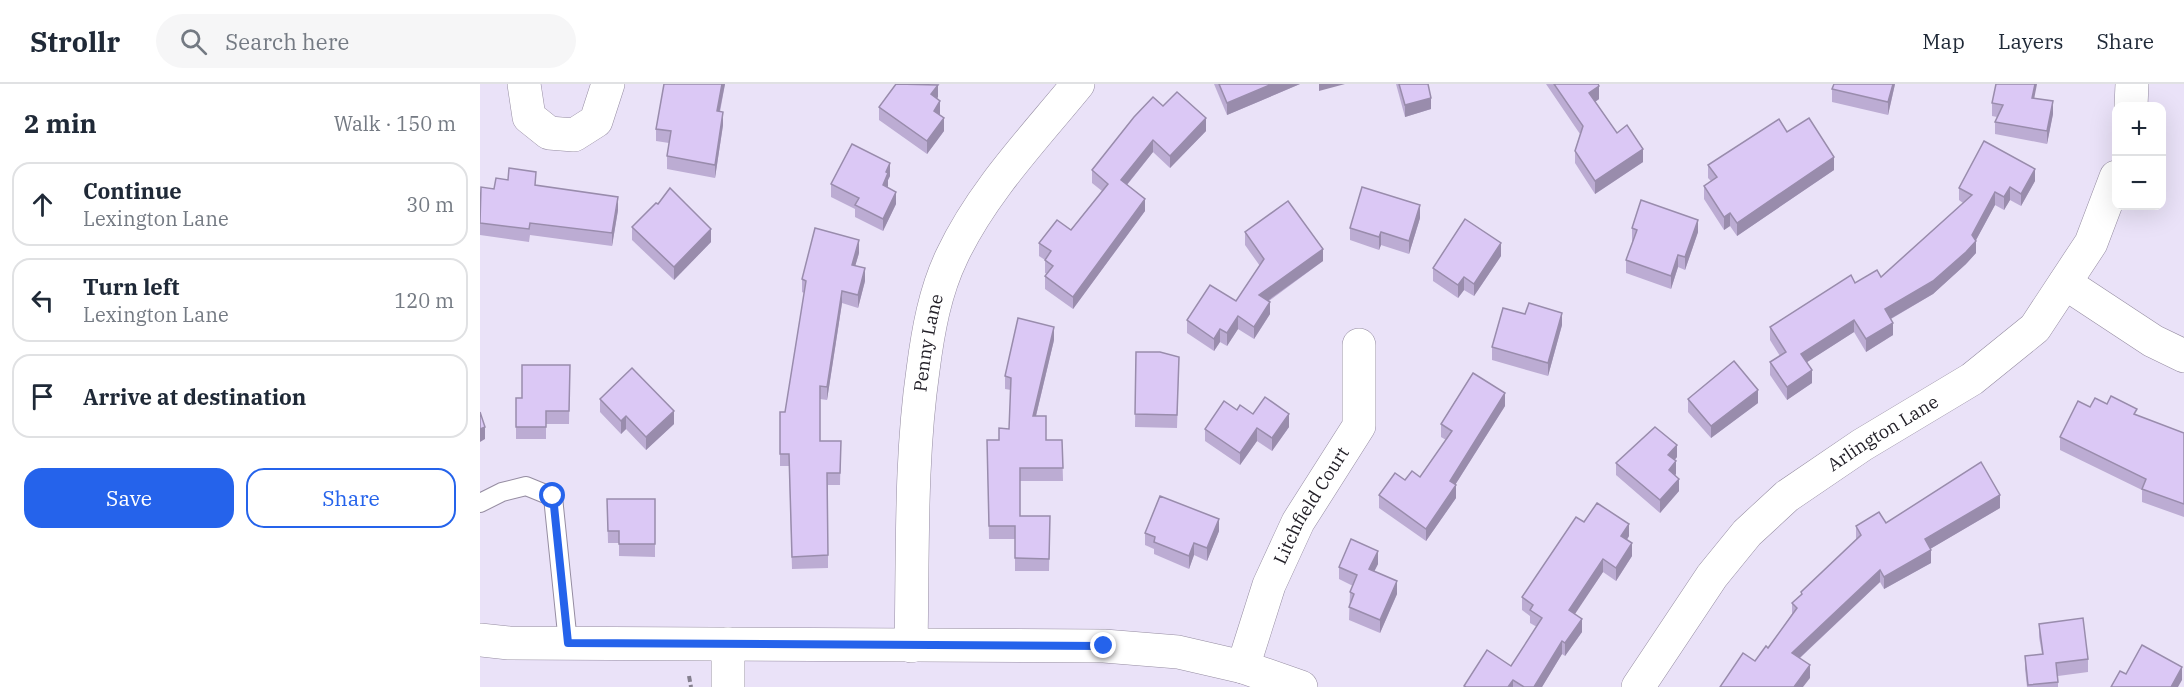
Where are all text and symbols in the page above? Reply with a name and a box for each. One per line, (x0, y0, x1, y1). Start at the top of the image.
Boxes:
search box (156, 14, 576, 68)
text: Strollr (30, 23, 120, 60)
icon: search (177, 25, 210, 58)
text: Search here (225, 27, 349, 56)
text: Map (1922, 27, 1965, 55)
text: Layers (1998, 27, 2064, 55)
text: Share (2097, 27, 2154, 55)
map controls (2112, 102, 2166, 210)
button: + (2112, 102, 2166, 156)
text: 2 min (24, 106, 97, 140)
text: Walk · 150 m (334, 110, 456, 137)
button: − (2112, 156, 2166, 210)
text: Continue (83, 176, 182, 205)
icon: ahead (26, 188, 59, 221)
text: 30 m (406, 191, 454, 218)
text: Lexington Lane (83, 205, 229, 232)
text: Turn left (83, 272, 179, 301)
icon: left (26, 284, 59, 317)
text: 120 m (394, 287, 454, 314)
street label: Penny Lane (908, 291, 948, 393)
text: Lexington Lane (83, 301, 229, 328)
icon: arrive (26, 380, 59, 413)
text: Arrive at destination (83, 382, 306, 411)
street label: Arlington Lane (1823, 390, 1943, 476)
street label: Litchfield Court (1268, 442, 1354, 568)
button: Save (24, 468, 234, 528)
button: Share (246, 468, 456, 528)
route start (539, 482, 565, 508)
route end (1090, 632, 1116, 658)

